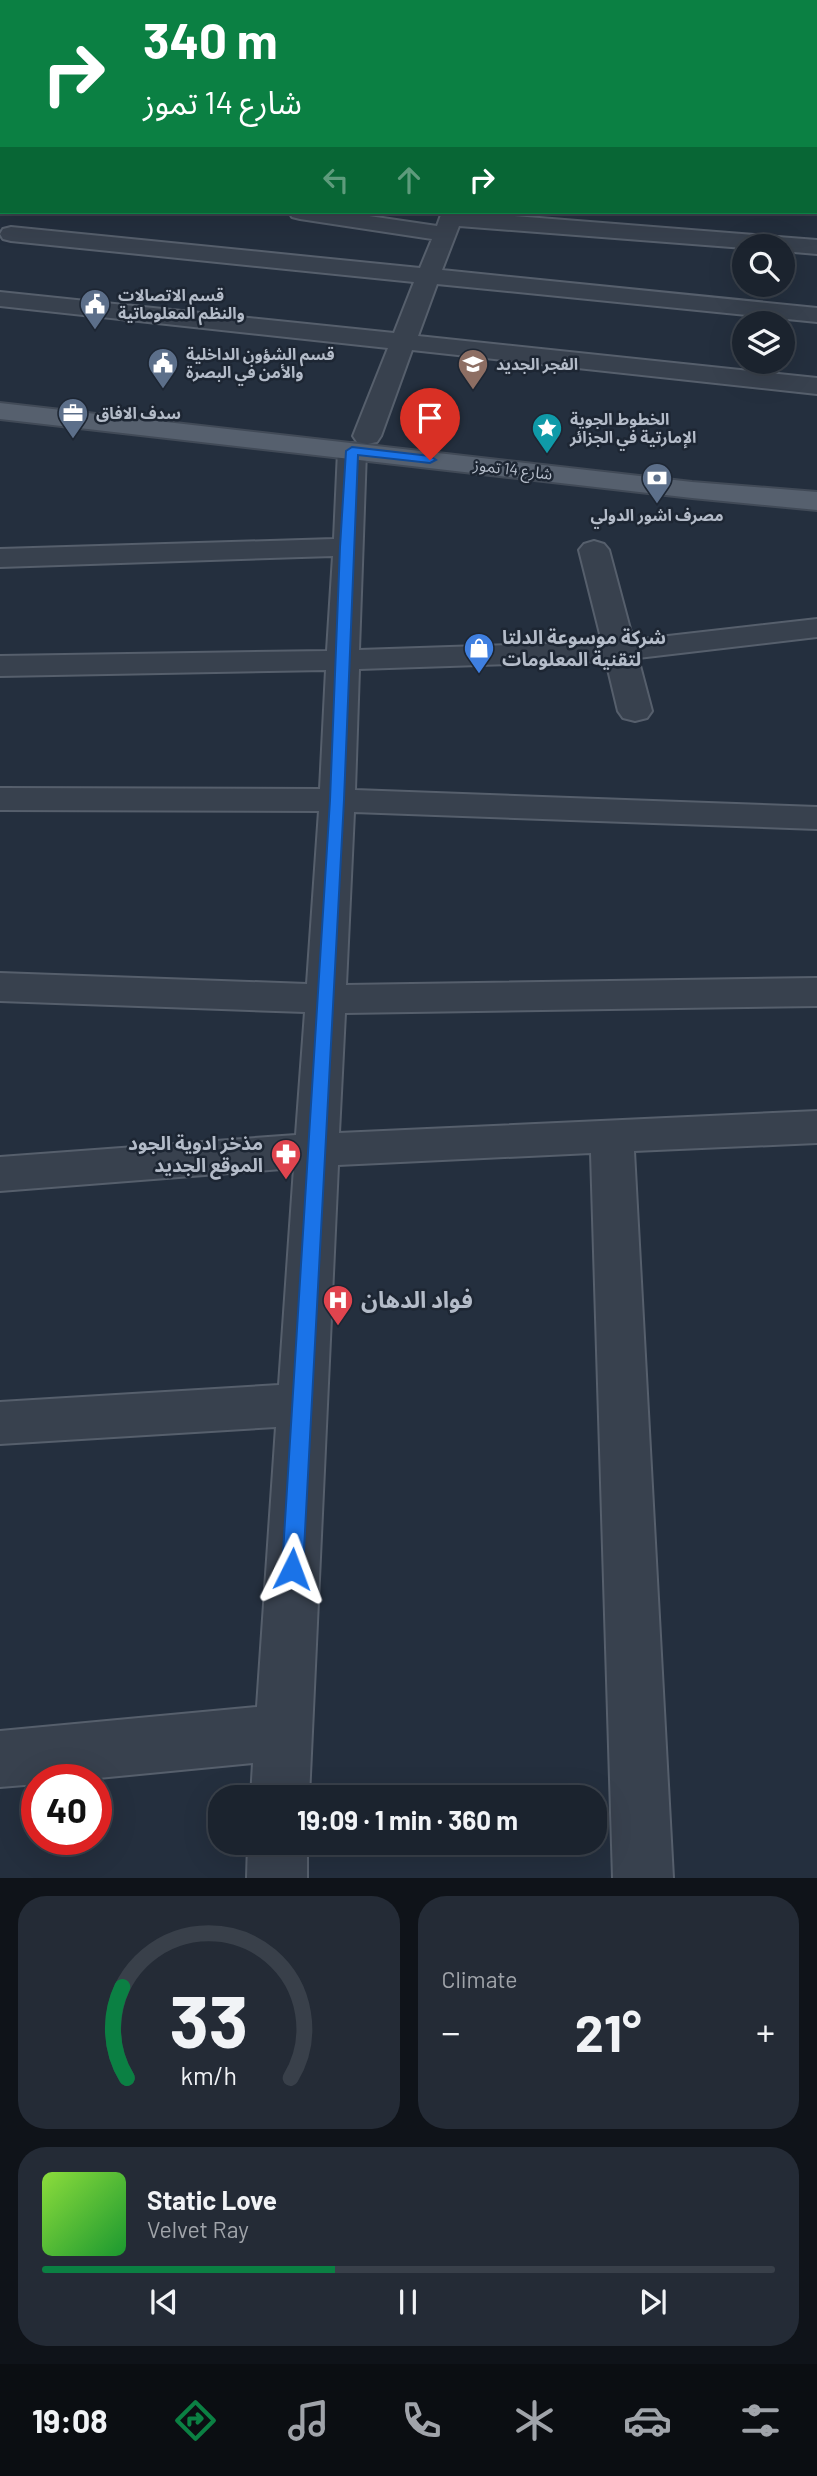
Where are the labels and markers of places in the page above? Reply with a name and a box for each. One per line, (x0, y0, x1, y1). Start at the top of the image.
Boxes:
place label: قسم الاتصالات والنظم المعلوماتية (118, 285, 245, 326)
public building icon: قسم الاتصالات والنظم المعلوماتية (78, 287, 112, 331)
place label: قسم الشؤون الداخلية والأمن في البصرة (186, 344, 335, 386)
public building icon: قسم الشؤون الداخلية والأمن في البصرة (146, 346, 180, 390)
school or university icon: الفجر الجديد (456, 347, 490, 391)
place label: الفجر الجديد (496, 354, 578, 374)
pin (400, 388, 460, 460)
office icon: سدف الافاق (56, 396, 90, 440)
place label: سدف الافاق (96, 403, 181, 422)
place label: الخطوط الجوية الإمارتية في الجزائر (569, 409, 696, 451)
place icon: الخطوط الجوية الإمارتية في الجزائر (530, 411, 564, 455)
bank icon: مصرف اشور الدولي (640, 461, 674, 505)
place label: مصرف اشور الدولي (590, 505, 724, 529)
place label: شركة موسوعة الدلتا لتقنية المعلومات (502, 625, 666, 670)
shop icon: شركة موسوعة الدلتا لتقنية المعلومات (462, 631, 496, 675)
place label: مذخر ادوية الجود الموقع الجديد (128, 1131, 263, 1180)
pharmacy icon: مذخر ادوية الجود الموقع الجديد (269, 1137, 303, 1181)
hospital icon: فواد الدهان (321, 1283, 355, 1327)
place label: فواد الدهان (361, 1285, 473, 1313)

